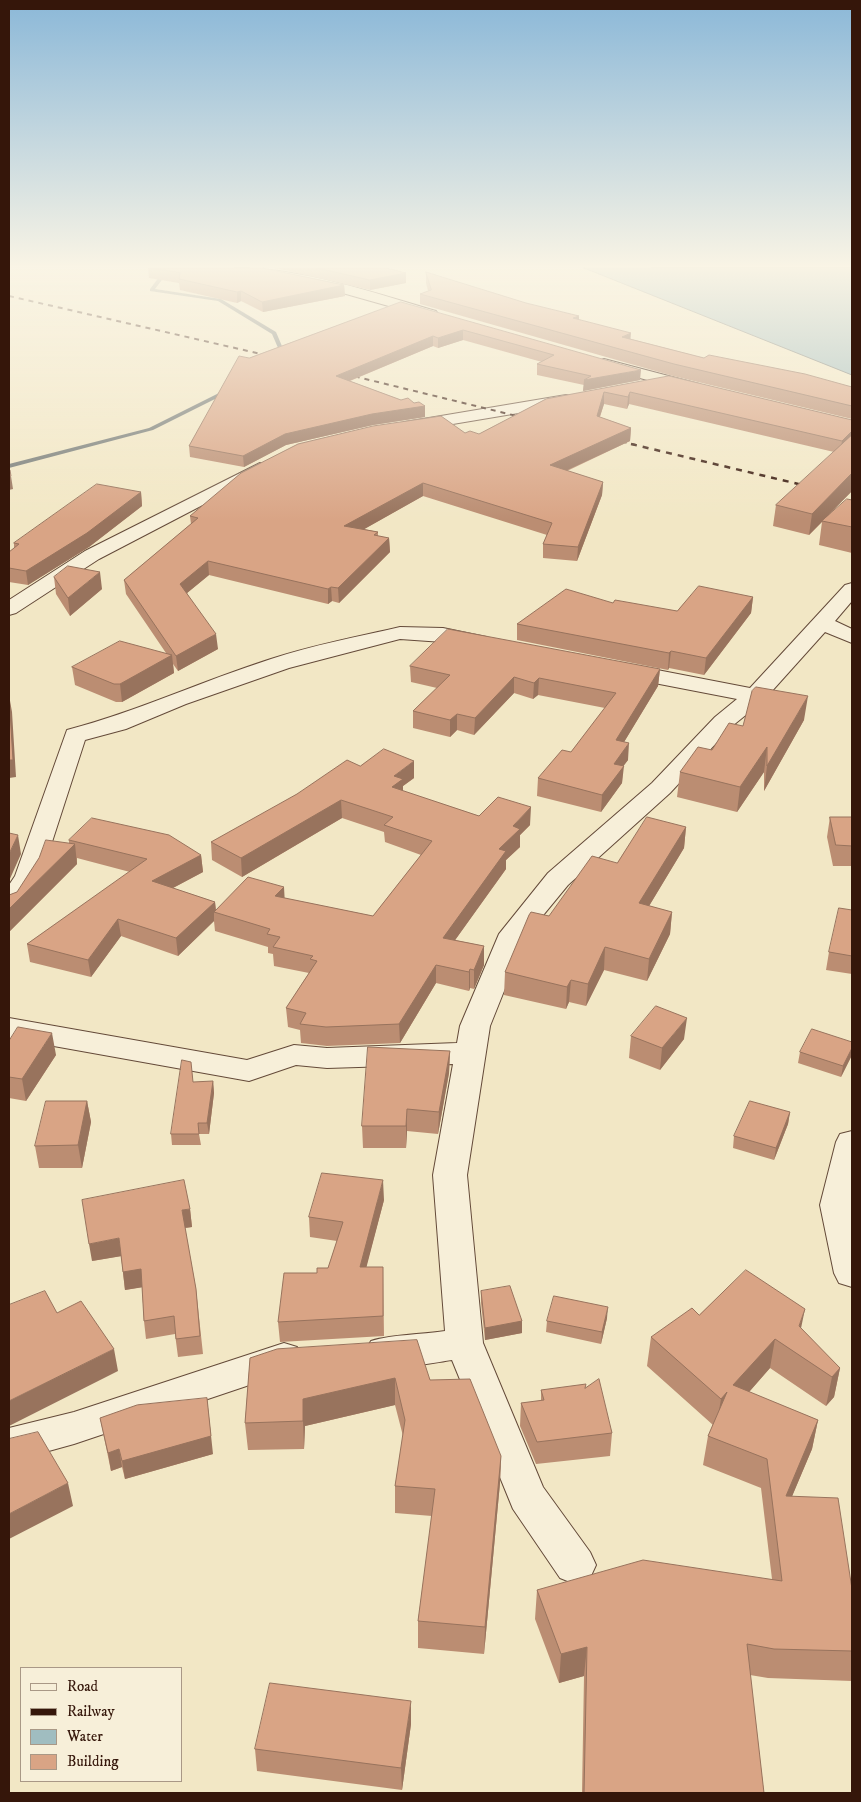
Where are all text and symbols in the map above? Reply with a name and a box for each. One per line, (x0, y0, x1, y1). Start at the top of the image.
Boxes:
legend (20, 1667, 182, 1782)
text: Road (67, 1677, 98, 1696)
text: Railway (67, 1702, 115, 1721)
text: Water (67, 1727, 103, 1746)
text: Building (67, 1752, 119, 1771)

